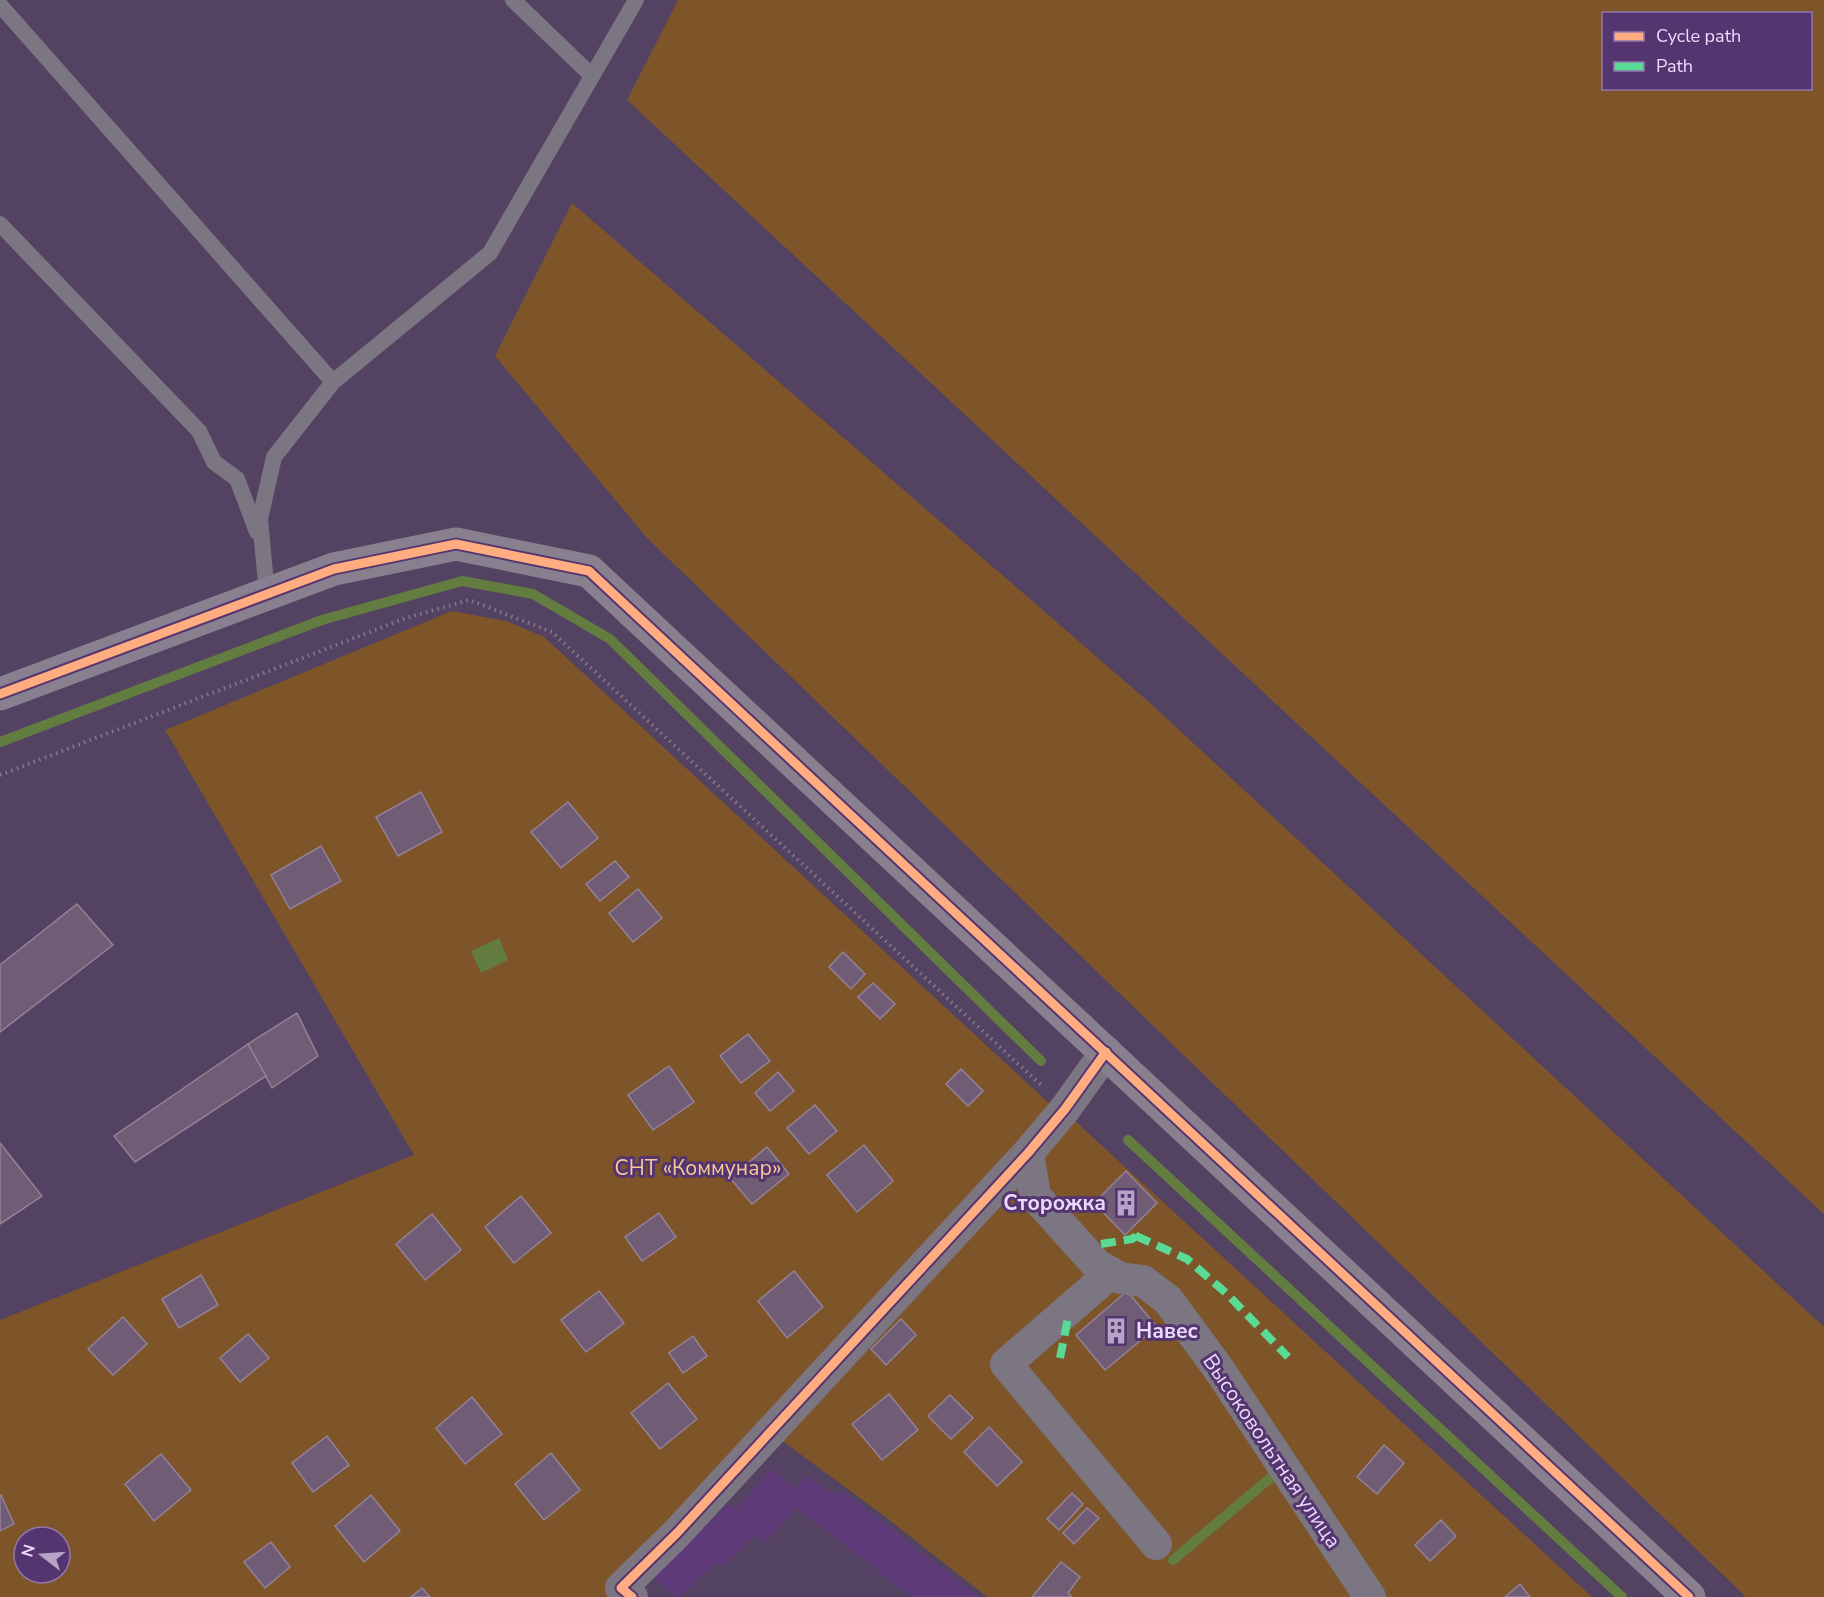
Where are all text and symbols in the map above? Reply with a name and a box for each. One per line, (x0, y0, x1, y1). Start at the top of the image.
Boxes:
legend (1602, 12, 1812, 90)
text: Cycle path (1656, 24, 1741, 48)
text: Path (1656, 54, 1693, 78)
park label: СНТ «Коммунар» (615, 1154, 781, 1182)
building icon: Сторожка (1111, 1188, 1141, 1218)
place label: Сторожка (1003, 1189, 1106, 1217)
building icon: Навес (1101, 1316, 1131, 1346)
place label: Навес (1136, 1317, 1198, 1345)
street label: Высоковольтная улица (1197, 1348, 1347, 1554)
north arrow (12, 1525, 72, 1585)
text: N (16, 1542, 41, 1560)

